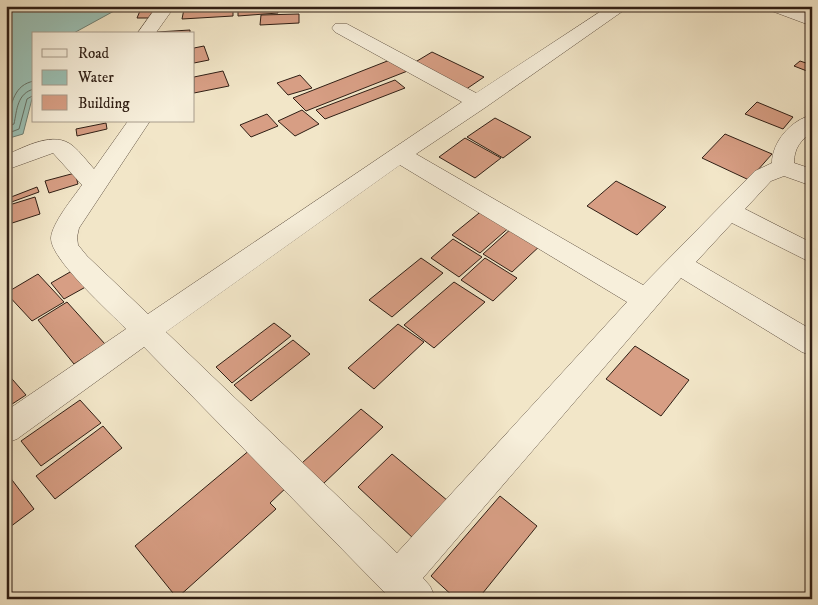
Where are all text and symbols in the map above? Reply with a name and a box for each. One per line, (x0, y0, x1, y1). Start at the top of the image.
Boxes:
legend (32, 32, 195, 122)
text: Road (78, 44, 110, 63)
text: Water (77, 68, 114, 87)
text: Building (78, 94, 130, 113)

